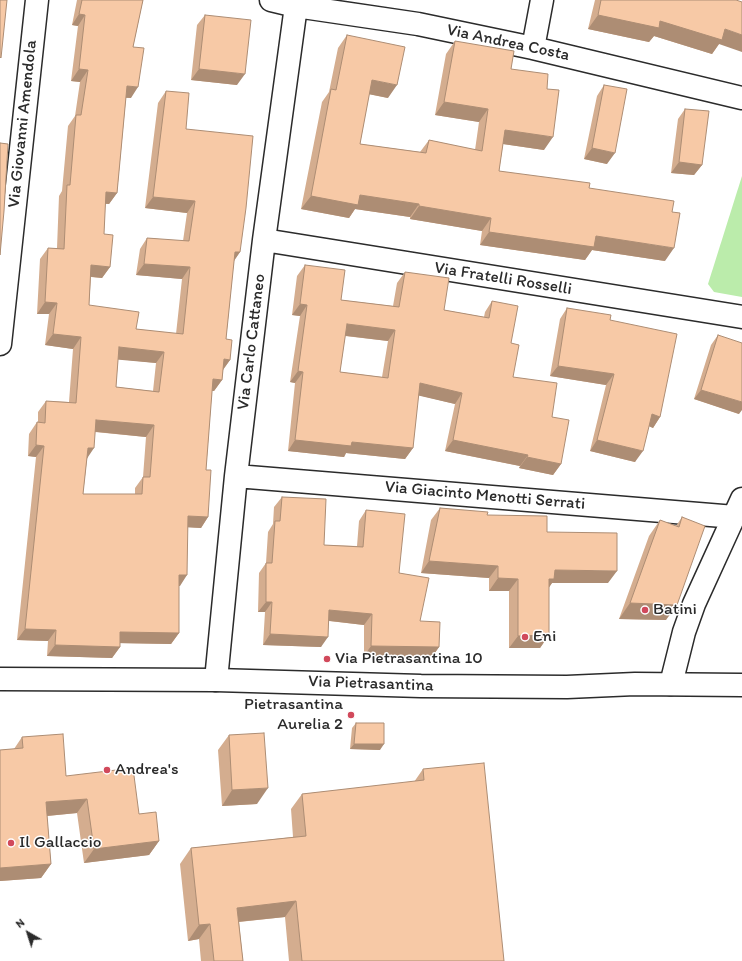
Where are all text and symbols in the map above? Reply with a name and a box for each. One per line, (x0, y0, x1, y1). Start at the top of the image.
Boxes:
street label: Via Andrea Costa (445, 20, 571, 66)
street label: Via Giovanni Amendola (4, 39, 42, 209)
street label: Via Fratelli Rosselli (433, 258, 573, 300)
street label: Via Carlo Cattaneo (234, 273, 270, 411)
street label: Via Giacinto Menotti Serrati (384, 477, 586, 515)
place label: Batini (653, 600, 697, 620)
marker: Batini (640, 605, 650, 615)
place label: Eni (533, 627, 556, 647)
marker: Eni (520, 632, 530, 642)
place label: Via Pietrasantina 10 (335, 649, 483, 669)
marker: Via Pietrasantina 10 (322, 654, 332, 664)
street label: Via Pietrasantina (308, 672, 434, 696)
place label: Pietrasantina Aurelia 2 (244, 695, 343, 735)
marker: Pietrasantina Aurelia 2 (346, 710, 356, 720)
place label: Andrea's (115, 760, 179, 780)
marker: Andrea's (102, 765, 112, 775)
place label: Il Gallaccio (19, 833, 102, 853)
marker: Il Gallaccio (6, 838, 16, 848)
north arrow (8, 913, 48, 953)
text: N (13, 916, 27, 931)

